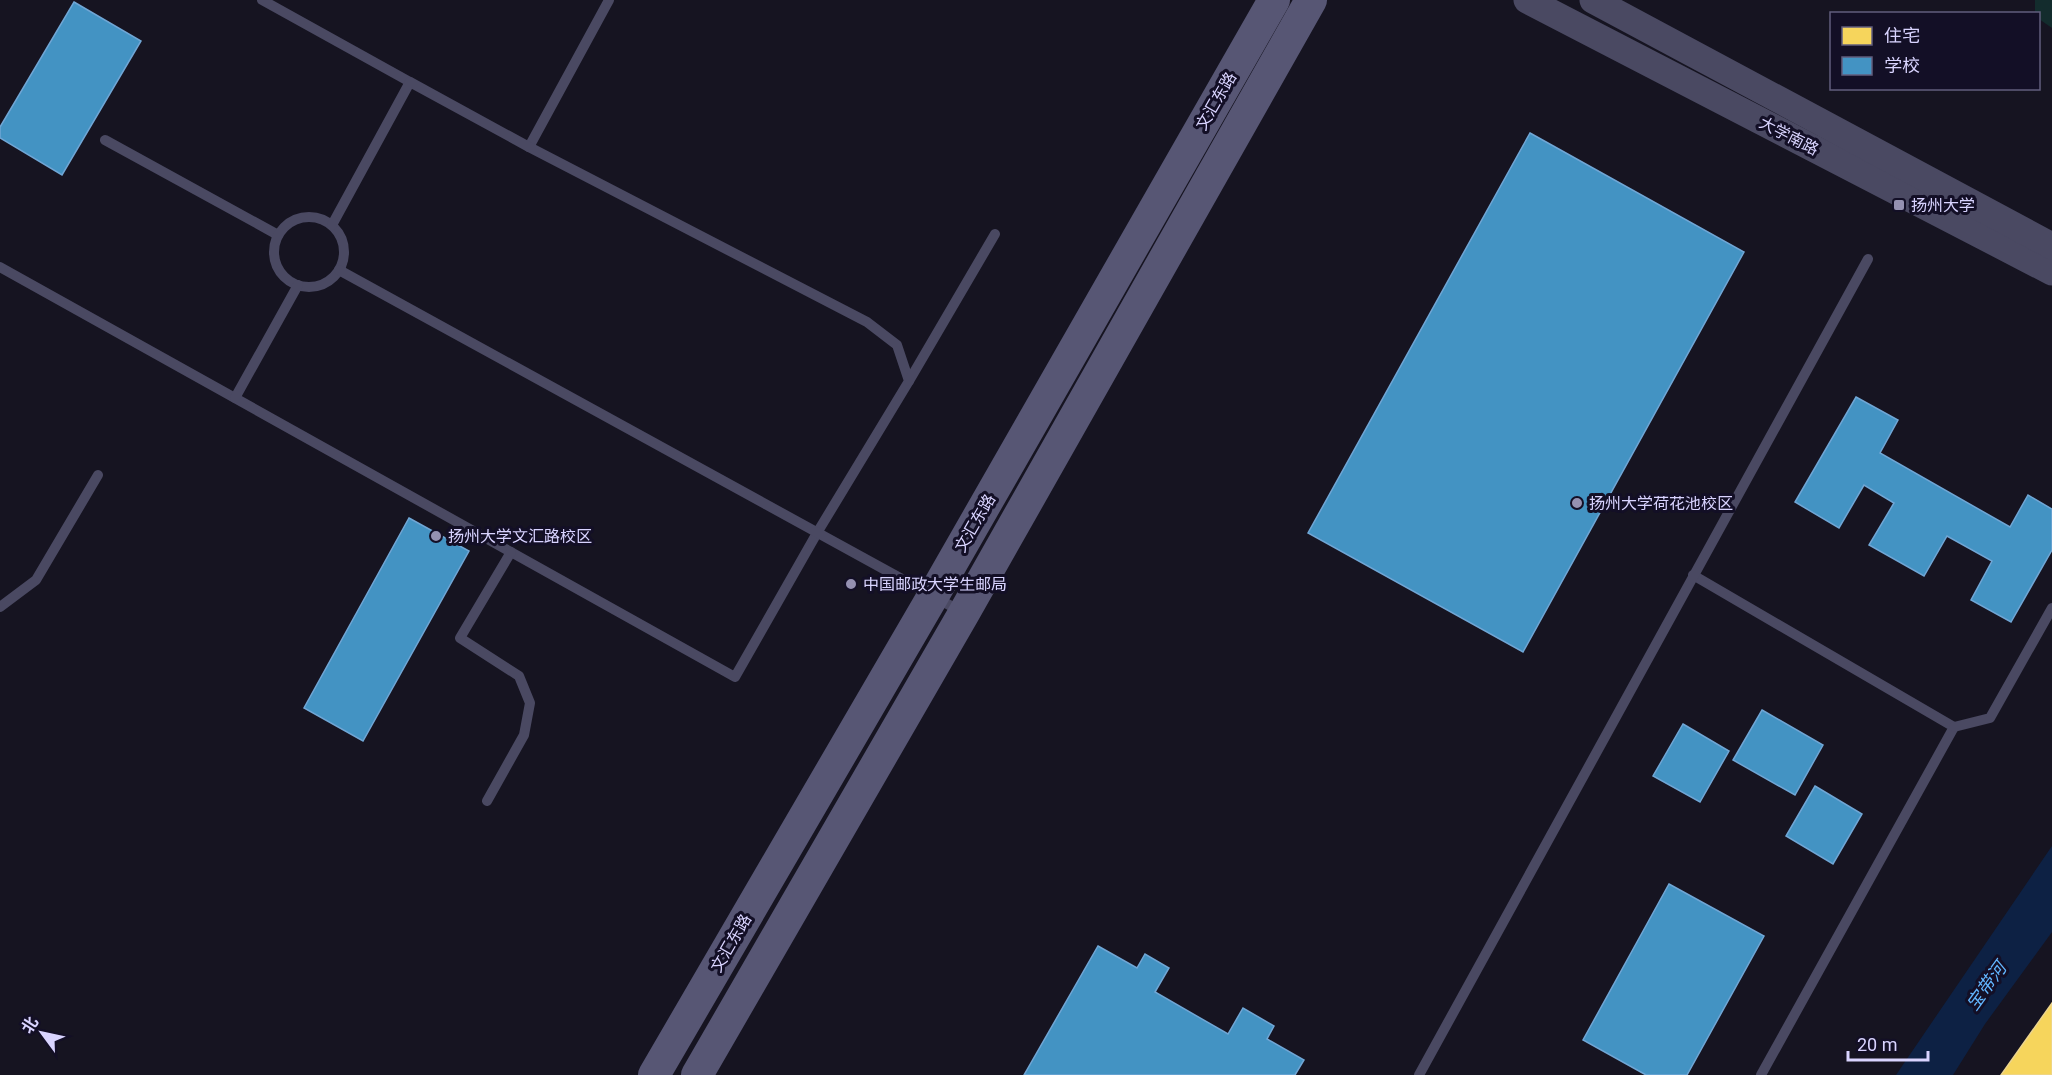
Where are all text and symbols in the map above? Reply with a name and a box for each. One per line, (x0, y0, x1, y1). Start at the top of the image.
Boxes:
legend (1830, 12, 2040, 90)
text: 住宅 (1884, 25, 1920, 46)
text: 学校 (1884, 55, 1920, 76)
street label: 文汇东路 (1192, 69, 1240, 133)
street label: 大学南路 (1756, 113, 1822, 159)
place label: 扬州大学 (1911, 196, 1975, 215)
marker: 扬州大学 (1892, 198, 1906, 212)
street label: 文汇东路 (951, 491, 999, 555)
place label: 扬州大学荷花池校区 (1589, 494, 1733, 513)
marker: 扬州大学荷花池校区 (1570, 496, 1584, 510)
place label: 扬州大学文汇路校区 (448, 527, 592, 546)
marker: 扬州大学文汇路校区 (429, 529, 443, 543)
place label: 中国邮政大学生邮局 (863, 575, 1007, 594)
marker: 中国邮政大学生邮局 (844, 577, 858, 591)
street label: 文汇东路 (707, 911, 755, 975)
water label: 宝带河 (1962, 956, 2012, 1014)
north arrow (12, 1003, 72, 1063)
text: 北 (18, 1013, 42, 1037)
scale bar (1848, 1024, 1928, 1062)
text: 20 m (1857, 1034, 1897, 1055)

